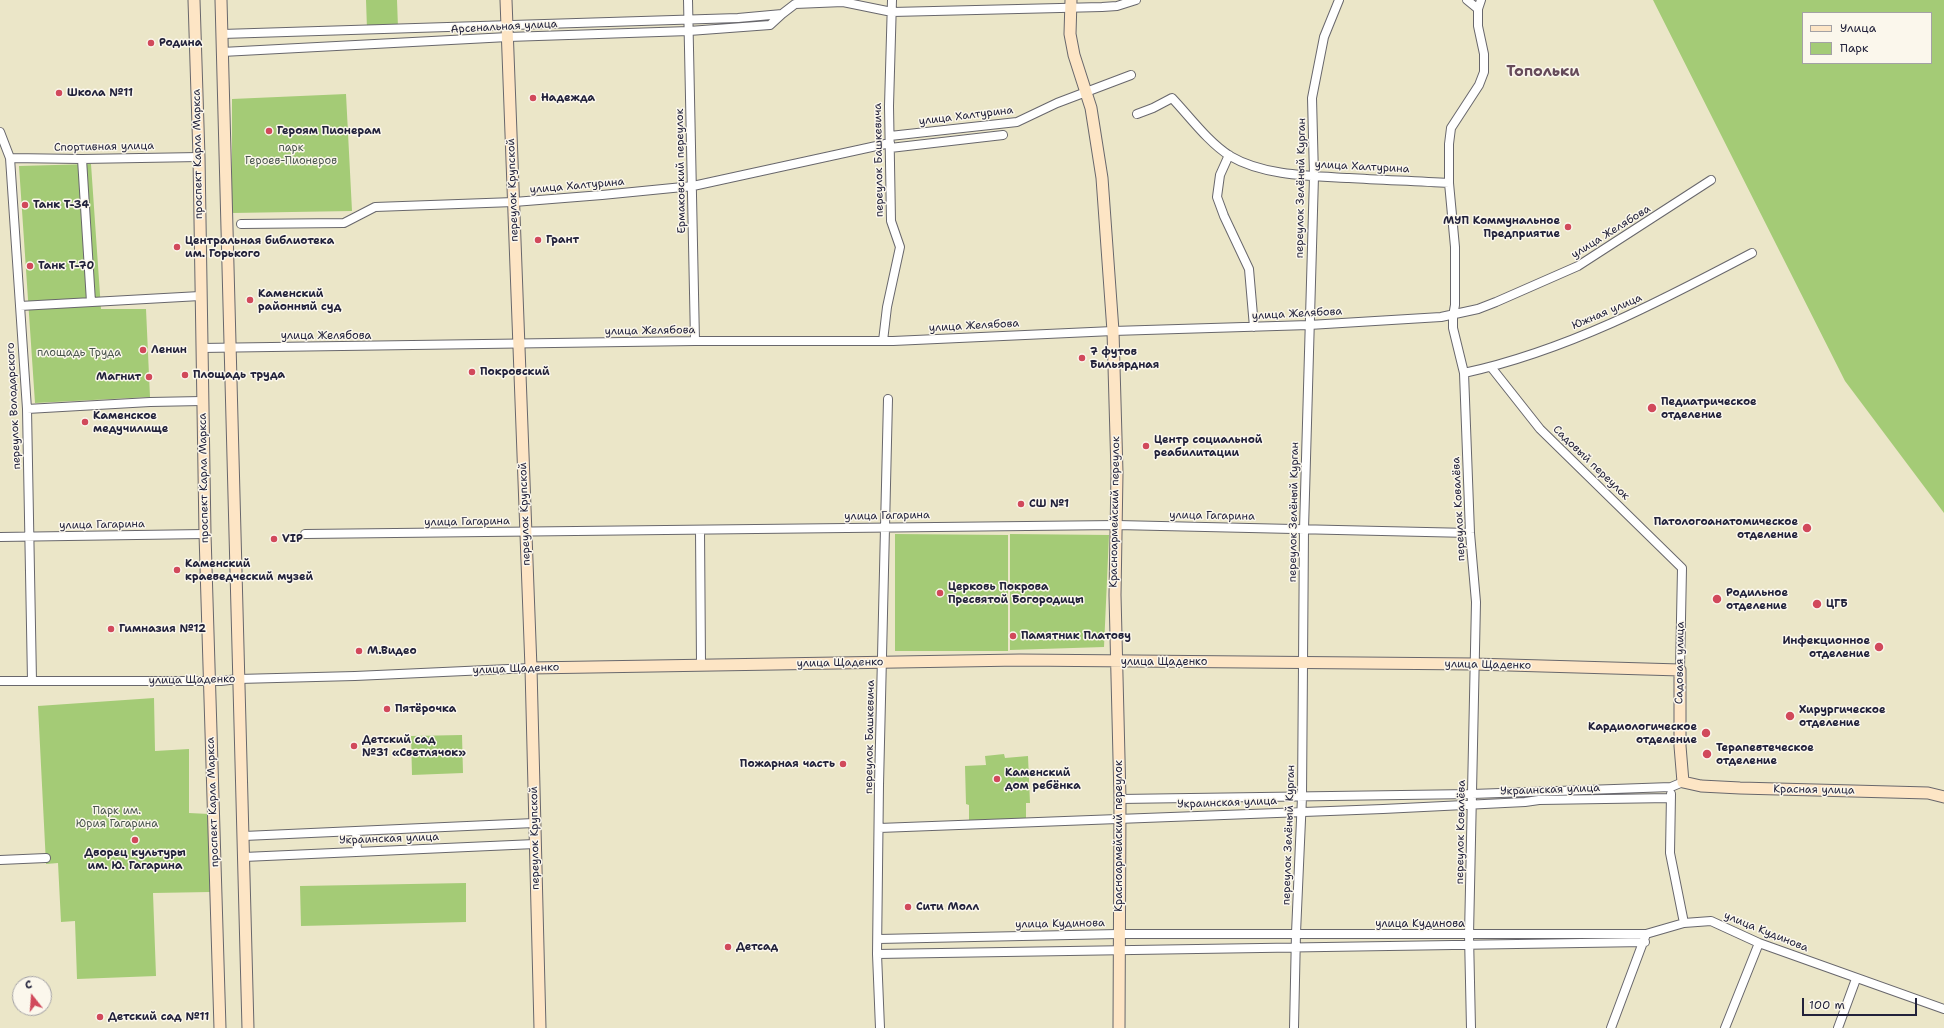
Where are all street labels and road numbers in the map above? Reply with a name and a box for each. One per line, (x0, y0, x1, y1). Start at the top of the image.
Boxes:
street label: Арсенальная улица (450, 18, 558, 36)
street label: проспект Карла Маркса (190, 89, 206, 219)
street label: переулок Башкевича (871, 103, 887, 217)
street label: улица Халтурина (918, 104, 1014, 128)
street label: Ермаковский переулок (673, 108, 689, 234)
street label: переулок Зелёный Курган (1293, 118, 1309, 258)
street label: переулок Крупской (505, 138, 521, 242)
street label: Спортивная улица (54, 140, 154, 154)
street label: улица Халтурина (1314, 158, 1410, 176)
street label: улица Халтурина (529, 175, 625, 197)
street label: улица Желябова (1569, 202, 1653, 262)
street label: Южная улица (1570, 291, 1644, 333)
street label: улица Желябова (1251, 305, 1343, 323)
street label: улица Желябова (928, 317, 1020, 335)
street label: улица Желябова (605, 324, 695, 338)
street label: улица Желябова (281, 329, 371, 343)
street label: переулок Володарского (4, 342, 24, 470)
street label: проспект Карла Маркса (196, 413, 212, 543)
street label: Садовый переулок (1550, 423, 1632, 503)
street label: Красноармейский переулок (1107, 436, 1123, 588)
street label: переулок Зелёный Курган (1286, 442, 1302, 582)
street label: переулок Ковалёва (1450, 457, 1468, 561)
street label: переулок Крупской (517, 462, 533, 566)
street label: улица Гагарина (844, 509, 930, 523)
street label: улица Гагарина (1169, 509, 1255, 523)
street label: улица Гагарина (424, 515, 510, 529)
street label: улица Гагарина (59, 518, 145, 532)
street label: Садовая улица (1673, 622, 1687, 704)
street label: улица Щаденко (1121, 655, 1207, 669)
street label: улица Щаденко (797, 656, 883, 670)
street label: улица Щаденко (1445, 658, 1531, 672)
street label: улица Щаденко (472, 661, 560, 677)
street label: улица Щаденко (149, 673, 235, 687)
street label: переулок Башкевича (862, 680, 878, 794)
street label: проспект Карла Маркса (204, 737, 222, 867)
street label: Красноармейский переулок (1112, 760, 1126, 912)
street label: переулок Зелёный Курган (1280, 765, 1298, 905)
street label: переулок Ковалёва (1453, 780, 1469, 884)
street label: Украинская улица (1500, 782, 1600, 798)
street label: Красная улица (1773, 783, 1855, 797)
street label: переулок Крупской (527, 786, 543, 890)
street label: Украинская улица (1177, 795, 1277, 811)
street label: Украинская улица (339, 831, 439, 847)
street label: улица Кудинова (1722, 909, 1810, 955)
street label: улица Кудинова (1015, 917, 1105, 931)
street label: улица Кудинова (1375, 917, 1465, 931)

